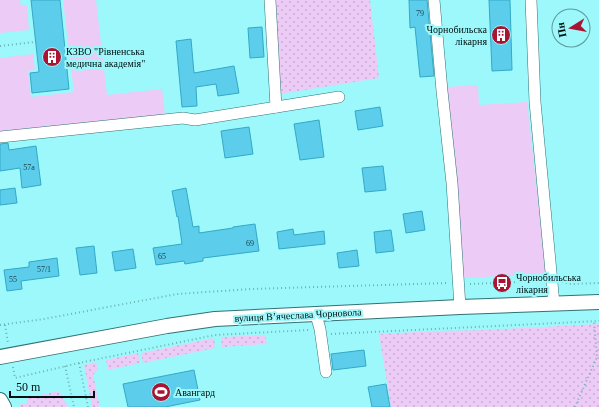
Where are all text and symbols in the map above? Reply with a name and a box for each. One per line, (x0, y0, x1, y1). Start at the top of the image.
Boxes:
north arrow (551, 8, 591, 48)
house number: 79 (416, 9, 424, 18)
text: Пн (554, 21, 568, 38)
place label: Чорнобильска лікарня (427, 24, 488, 47)
building icon: Чорнобильска лікарня (490, 24, 512, 46)
building icon: КЗВО "Рівненська медична академія" (41, 46, 63, 68)
place label: КЗВО "Рівненська медична академія" (66, 46, 145, 69)
house number: 57а (23, 163, 35, 172)
house number: 69 (246, 239, 254, 248)
house number: 65 (158, 252, 166, 261)
house number: 57/1 (37, 265, 51, 274)
bus stop icon: Чорнобильська лікарня (491, 272, 513, 294)
place label: Чорнобильська лікарня (516, 272, 582, 295)
house number: 55 (9, 275, 17, 284)
street label: вулиця Вʼячеслава Чорновола (234, 306, 362, 324)
scale bar (10, 373, 94, 399)
text: 50 m (16, 380, 41, 394)
sports icon: Авангард (150, 381, 172, 403)
place label: Авангард (175, 387, 215, 398)

